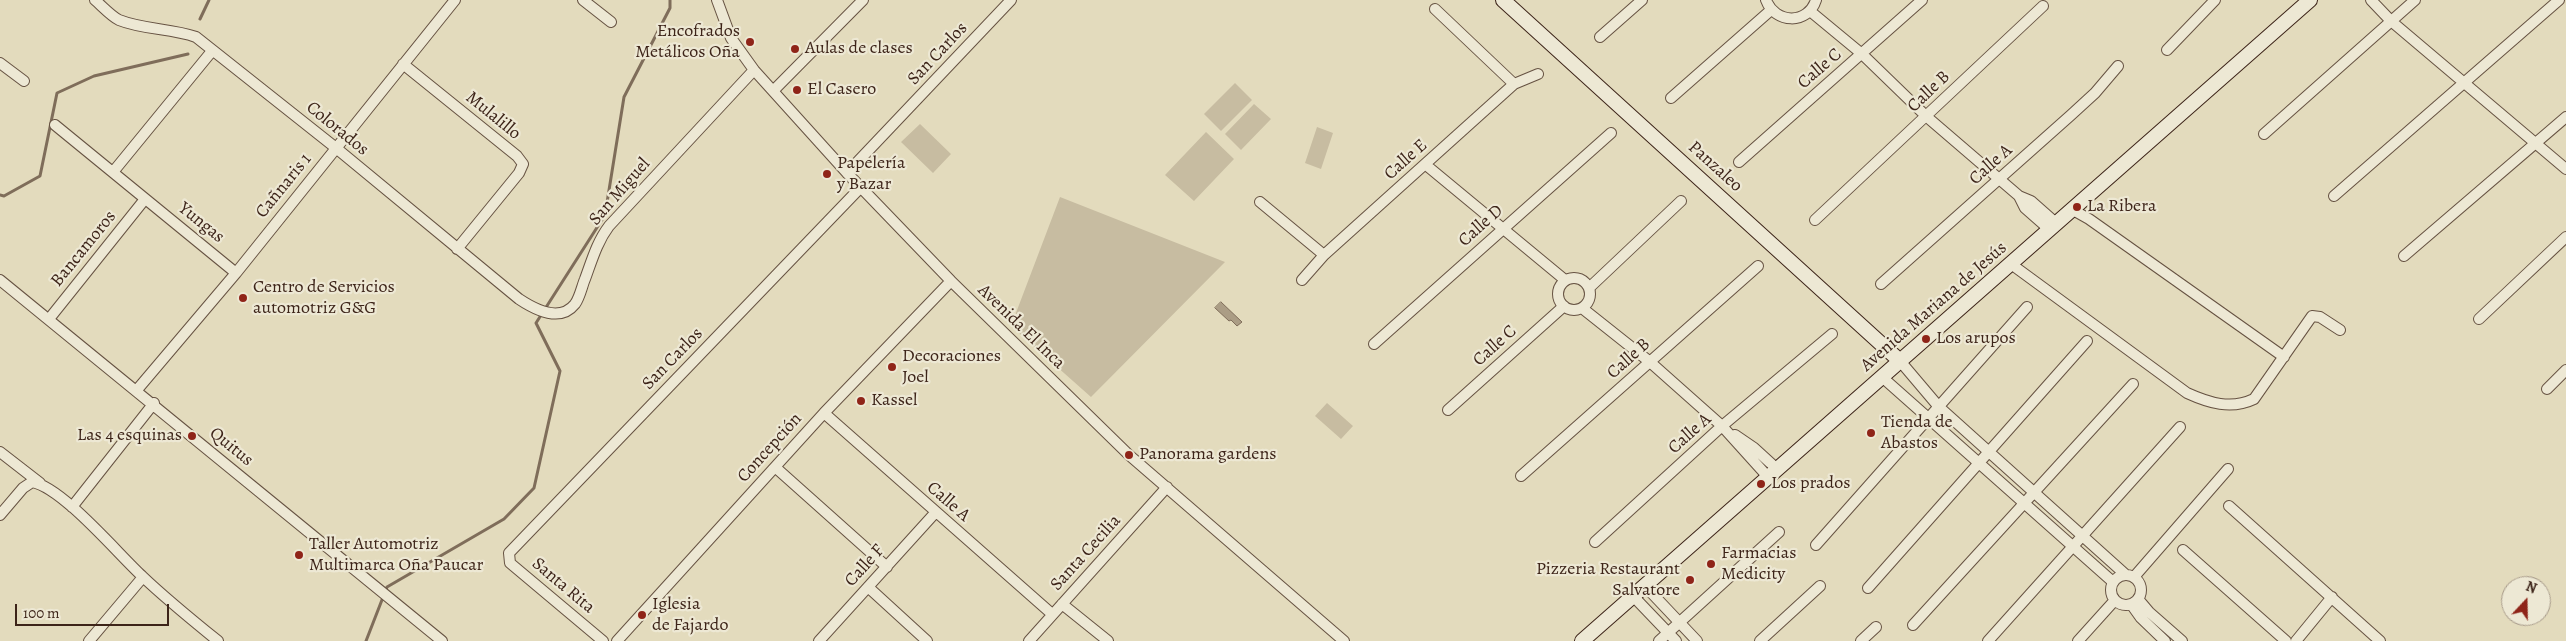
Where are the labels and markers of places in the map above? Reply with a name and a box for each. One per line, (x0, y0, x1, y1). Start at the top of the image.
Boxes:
place label: Encofrados Metálicos Oña (635, 21, 740, 64)
marker: Encofrados Metálicos Oña (744, 36, 756, 48)
place label: Aulas de clases (805, 38, 913, 60)
marker: Aulas de clases (789, 43, 801, 55)
place label: El Casero (807, 79, 876, 101)
marker: El Casero (791, 84, 803, 96)
place label: Papelería y Bazar (837, 153, 905, 195)
marker: Papelería y Bazar (821, 168, 833, 180)
place label: La Ribera (2087, 196, 2156, 218)
marker: La Ribera (2071, 201, 2083, 213)
place label: Centro de Servicios automotriz G&G (253, 277, 395, 320)
marker: Centro de Servicios automotriz G&G (237, 292, 249, 304)
place label: Los arupos (1936, 328, 2016, 350)
marker: Los arupos (1920, 333, 1932, 345)
place label: Decoraciones Joel (902, 346, 1001, 388)
marker: Decoraciones Joel (886, 361, 898, 373)
place label: Kassel (871, 390, 917, 412)
marker: Kassel (855, 395, 867, 407)
place label: Tienda de Abastos (1881, 412, 1953, 454)
place label: Las 4 esquinas (77, 425, 182, 447)
marker: Tienda de Abastos (1865, 427, 1877, 439)
marker: Las 4 esquinas (186, 430, 198, 442)
place label: Panorama gardens (1139, 444, 1277, 466)
marker: Panorama gardens (1123, 449, 1135, 461)
place label: Los prados (1771, 473, 1850, 495)
marker: Los prados (1755, 478, 1767, 490)
place label: Taller Automotriz Multimarca Oña Paucar (309, 534, 483, 576)
place label: Farmacias Medicity (1721, 543, 1796, 586)
marker: Taller Automotriz Multimarca Oña Paucar (293, 549, 305, 561)
marker: Farmacias Medicity (1705, 558, 1717, 570)
place label: Pizzeria Restaurant Salvatore (1536, 559, 1680, 602)
marker: Pizzeria Restaurant Salvatore (1684, 574, 1696, 586)
place label: Iglesia de Fajardo (652, 594, 728, 636)
marker: Iglesia de Fajardo (636, 609, 648, 621)

